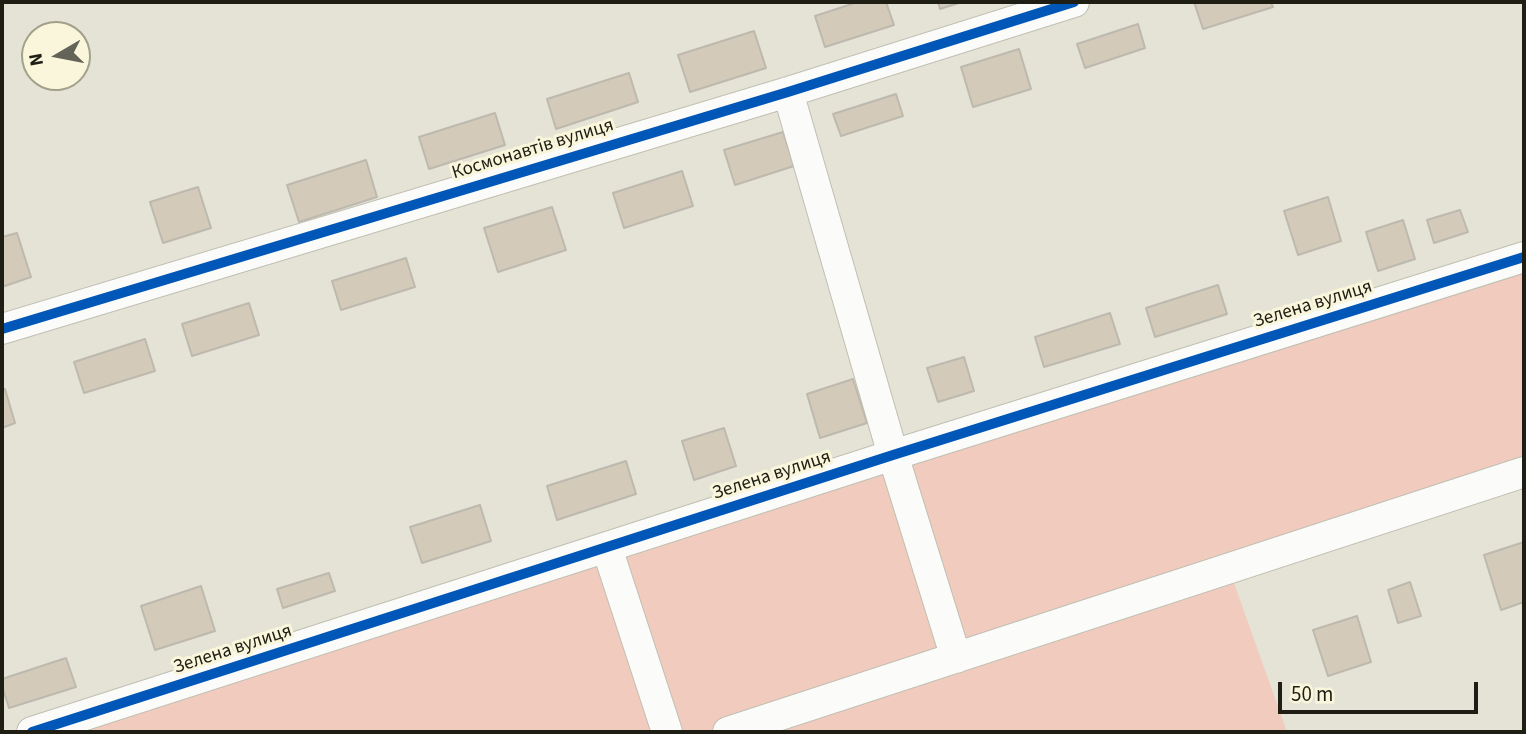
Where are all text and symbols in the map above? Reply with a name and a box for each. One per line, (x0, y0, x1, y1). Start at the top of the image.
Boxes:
north arrow (21, 21, 91, 91)
text: N (22, 51, 51, 68)
street label: Космонавтів вулиця (449, 115, 617, 185)
street label: Зелена вулиця (1251, 276, 1375, 334)
street label: Зелена вулиця (710, 446, 834, 506)
street label: Зелена вулиця (171, 620, 295, 680)
scale bar (1281, 668, 1480, 712)
text: 50 m (1291, 679, 1333, 709)

